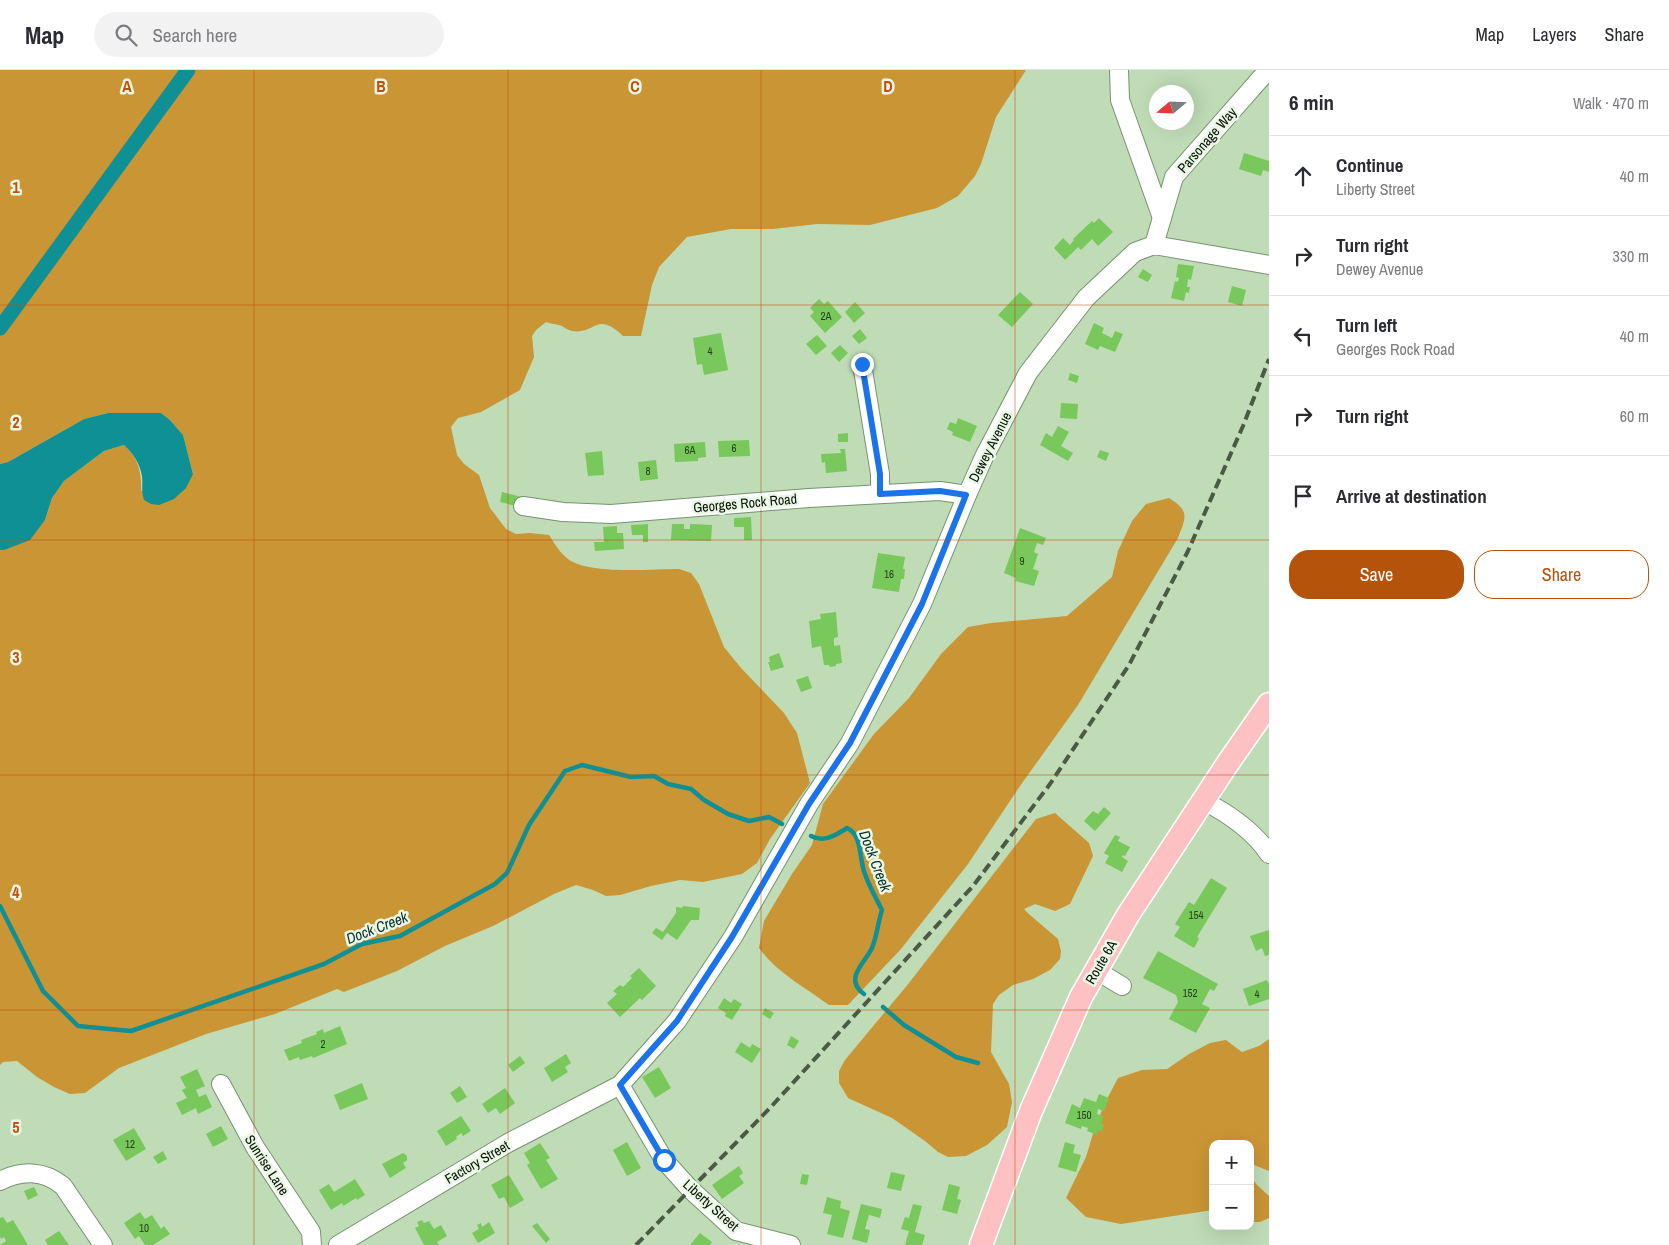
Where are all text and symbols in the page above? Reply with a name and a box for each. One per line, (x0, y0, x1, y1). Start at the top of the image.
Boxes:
search box (94, 12, 444, 57)
text: Map (25, 19, 64, 51)
icon: search (112, 21, 140, 49)
text: Search here (152, 22, 237, 48)
text: Map (1476, 22, 1504, 47)
text: Layers (1532, 22, 1577, 47)
text: Share (1605, 22, 1644, 47)
text: A (122, 75, 132, 97)
text: B (376, 75, 386, 97)
text: C (630, 75, 640, 97)
text: D (883, 75, 893, 97)
north arrow (1149, 85, 1194, 130)
text: 6 min (1289, 88, 1334, 117)
text: Walk · 470 m (1573, 92, 1649, 114)
street label: Parsonage Way (1174, 103, 1241, 177)
text: Continue (1336, 152, 1404, 178)
icon: ahead (1289, 162, 1317, 190)
text: 40 m (1620, 165, 1649, 187)
text: 1 (12, 176, 20, 198)
text: Liberty Street (1336, 178, 1415, 200)
text: Turn right (1336, 232, 1408, 258)
icon: right (1289, 242, 1317, 270)
text: 330 m (1613, 245, 1649, 267)
text: Dewey Avenue (1336, 258, 1423, 280)
house number: 2A (820, 309, 832, 323)
text: Turn left (1336, 312, 1397, 338)
icon: left (1289, 322, 1317, 350)
text: 40 m (1620, 325, 1649, 347)
text: Georges Rock Road (1336, 338, 1455, 360)
house number: 4 (707, 344, 713, 358)
route end (851, 353, 874, 376)
icon: right (1289, 402, 1317, 430)
text: Turn right (1336, 403, 1408, 429)
text: 60 m (1620, 405, 1649, 427)
street label: Dewey Avenue (965, 409, 1015, 485)
text: 2 (12, 411, 20, 433)
house number: 6 (731, 441, 737, 455)
house number: 6A (684, 443, 696, 457)
house number: 8 (645, 464, 651, 478)
icon: arrive (1289, 482, 1317, 510)
text: Arrive at destination (1336, 483, 1487, 509)
street label: Georges Rock Road (692, 490, 798, 516)
button: Save (1289, 550, 1464, 599)
button: Share (1474, 550, 1649, 599)
house number: 9 (1019, 554, 1025, 568)
house number: 16 (884, 567, 894, 581)
text: 3 (12, 646, 20, 668)
water label: Dock Creek (854, 827, 897, 895)
text: 4 (12, 881, 20, 903)
water label: Dock Creek (343, 906, 411, 949)
house number: 154 (1188, 908, 1204, 922)
street label: Route 6A (1081, 936, 1121, 987)
house number: 152 (1182, 986, 1198, 1000)
house number: 4 (1254, 987, 1260, 1001)
house number: 2 (320, 1037, 326, 1051)
house number: 150 (1076, 1108, 1092, 1122)
text: 5 (12, 1116, 20, 1138)
street label: Sunrise Lane (241, 1131, 293, 1199)
street label: Factory Street (442, 1136, 512, 1188)
house number: 12 (125, 1137, 135, 1151)
map controls (1209, 1140, 1254, 1230)
button: + (1209, 1140, 1254, 1185)
route start (653, 1149, 676, 1172)
street label: Liberty Street (679, 1175, 743, 1235)
button: − (1209, 1185, 1254, 1230)
house number: 10 (139, 1221, 149, 1235)

